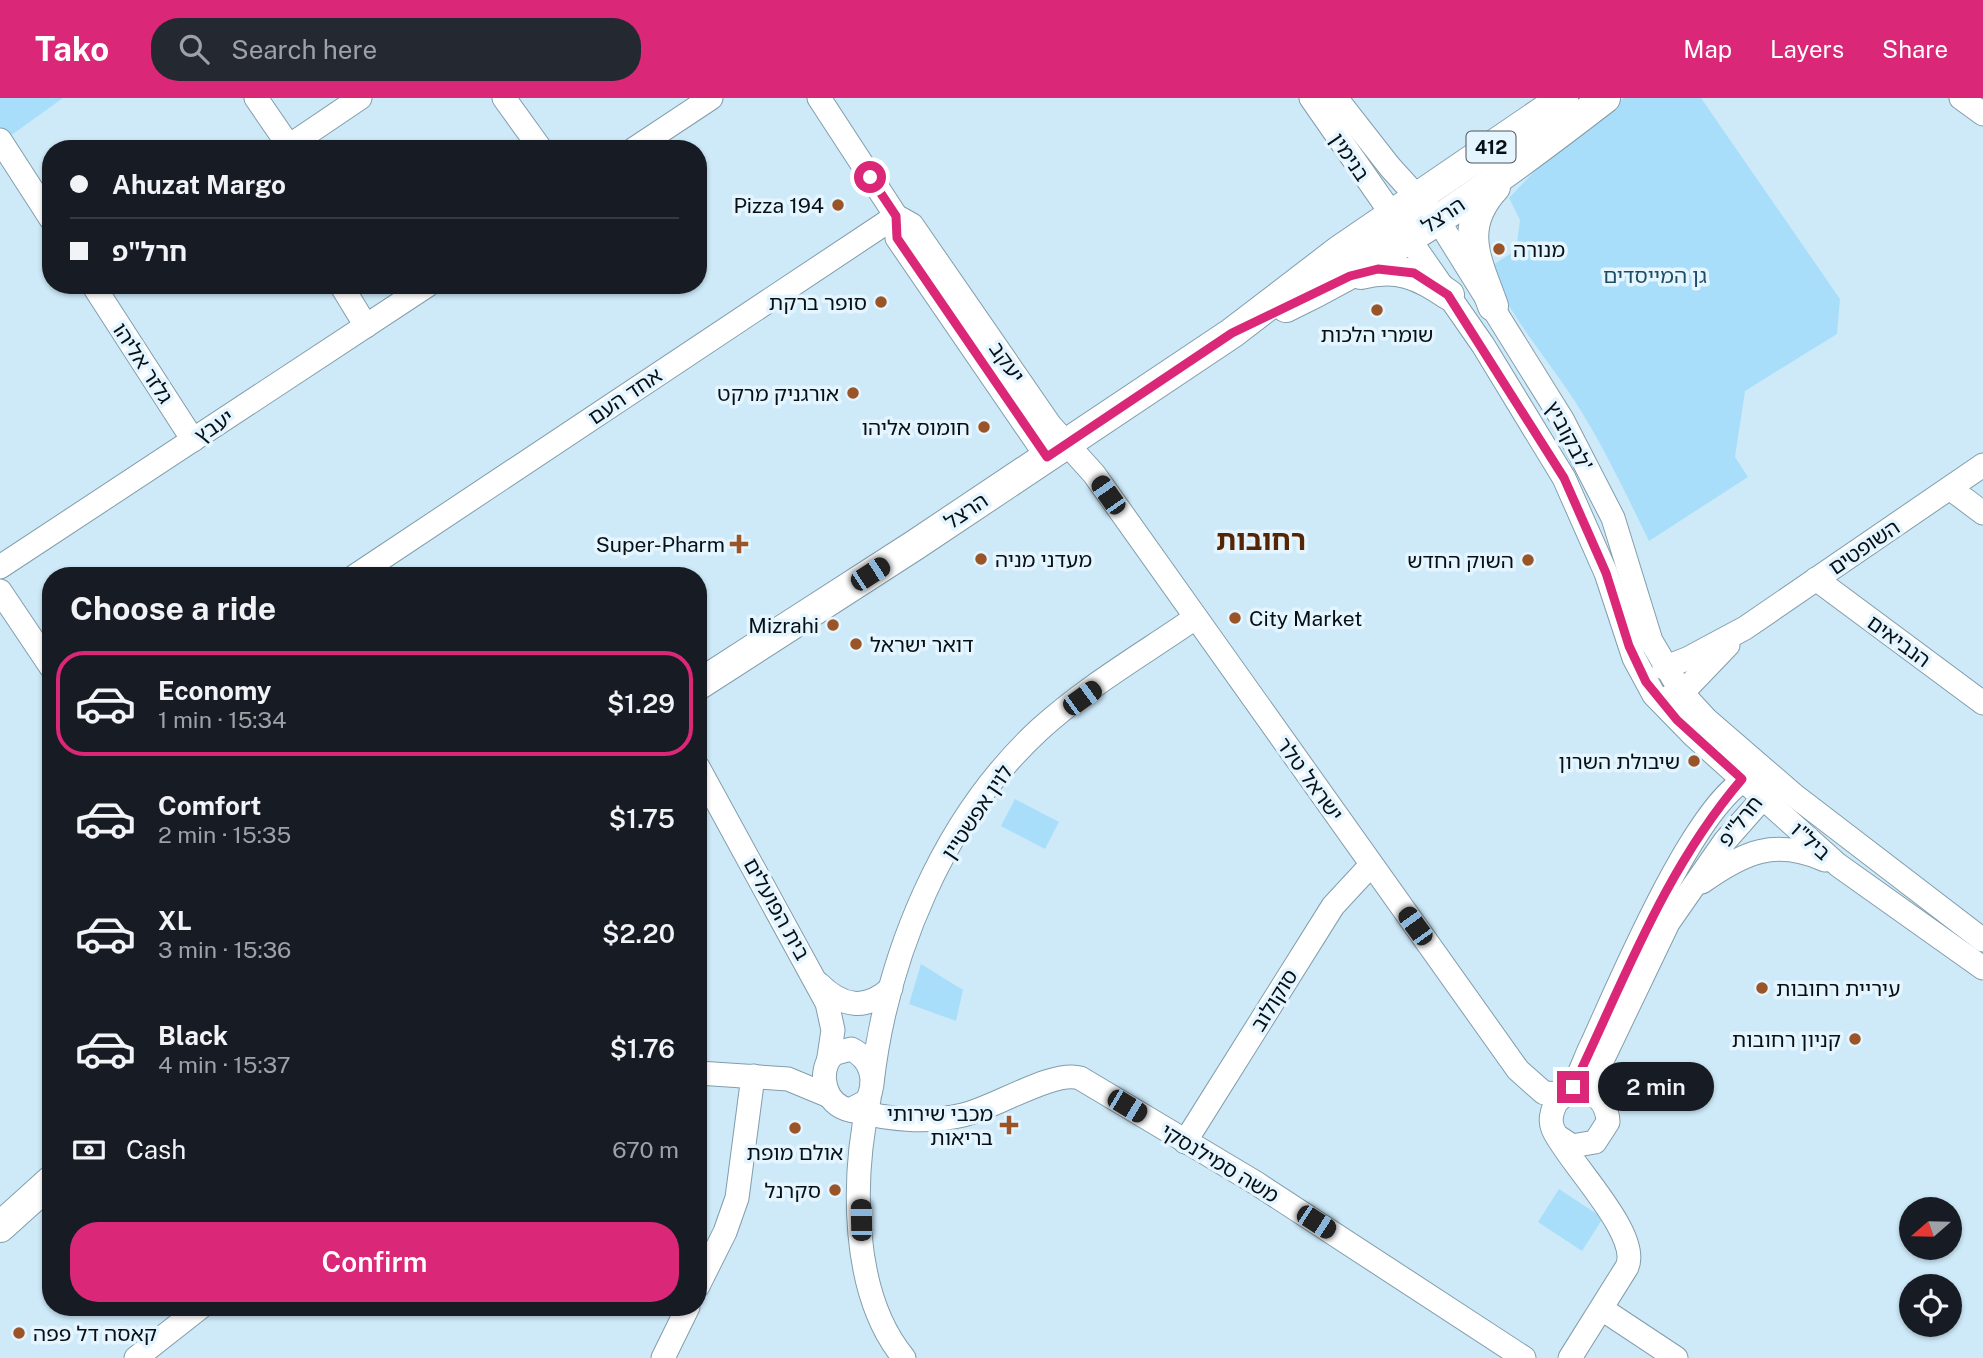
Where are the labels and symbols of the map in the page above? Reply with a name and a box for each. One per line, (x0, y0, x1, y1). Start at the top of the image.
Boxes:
street label: בנימין (1325, 128, 1375, 186)
road number: 412 (1466, 132, 1516, 162)
route start (854, 161, 886, 193)
street label: הרצל (1417, 192, 1469, 238)
place label: Pizza 194 (733, 193, 824, 218)
marker: Pizza 194 (830, 197, 846, 213)
place label: מנורה (1513, 237, 1565, 262)
marker: מנורה (1491, 241, 1507, 257)
park label: גן המייסדים (1603, 263, 1707, 288)
place label: סופר ברקת (769, 290, 867, 315)
marker: סופר ברקת (873, 294, 889, 310)
marker: שומרי הלכות (1369, 302, 1385, 318)
street label: גלזר אליהו (108, 318, 178, 408)
place label: שומרי הלכות (1321, 322, 1433, 347)
street label: יעקב (984, 337, 1030, 387)
street label: אחד העם (583, 362, 667, 430)
place label: אורגניק מרקט (717, 381, 839, 406)
marker: אורגניק מרקט (845, 385, 861, 401)
street label: לבקוביץ' (1540, 397, 1598, 475)
street label: יעבץ (190, 404, 238, 448)
place label: חומוס אליהו (862, 415, 970, 440)
marker: חומוס אליהו (976, 419, 992, 435)
car (1088, 472, 1129, 518)
street label: הרצל (940, 488, 992, 534)
street label: השופטים (1824, 514, 1904, 580)
district label: רחובות (1216, 523, 1306, 556)
place label: Super-Pharm (596, 532, 725, 557)
marker: Super-Pharm (731, 536, 747, 552)
place label: מעדני מניה (995, 547, 1092, 572)
place label: השוק החדש (1407, 548, 1514, 573)
marker: מעדני מניה (973, 551, 989, 567)
marker: השוק החדש (1520, 552, 1536, 568)
car (847, 554, 894, 594)
place label: City Market (1249, 606, 1362, 631)
marker: City Market (1227, 610, 1243, 626)
street label: הנביאים (1862, 610, 1936, 672)
place label: Mizrahi (748, 613, 819, 638)
marker: Mizrahi (825, 617, 841, 633)
place label: דואר ישראל (870, 632, 974, 657)
marker: דואר ישראל (848, 636, 864, 652)
car (1059, 677, 1106, 719)
street label: ישראל טלר (1271, 732, 1349, 826)
place label: שיבולת השרון (1559, 749, 1680, 774)
marker: שיבולת השרון (1686, 753, 1702, 769)
street label: לוין אפשטיין (936, 760, 1018, 864)
street label: חרל"פ (1712, 791, 1768, 851)
street label: ביל"ו (1786, 817, 1836, 865)
street label: בית הפועלים (739, 854, 815, 964)
car (1395, 903, 1436, 949)
street label: סוקולוב (1245, 964, 1303, 1036)
place label: עיריית רחובות (1776, 976, 1900, 1001)
marker: עיריית רחובות (1754, 980, 1770, 996)
place label: קניון רחובות (1732, 1027, 1841, 1052)
marker: קניון רחובות (1847, 1031, 1863, 1047)
callout: 2 min (1598, 1062, 1713, 1112)
route end (1557, 1071, 1589, 1103)
car (1104, 1086, 1151, 1126)
place label: מכבי שירותי בריאות (887, 1101, 993, 1150)
marker: מכבי שירותי בריאות (999, 1115, 1019, 1135)
street label: משה סמילנסקי (1157, 1118, 1283, 1208)
marker: אולם מופת (787, 1120, 803, 1136)
place label: אולם מופת (747, 1140, 843, 1165)
place label: סקרנל (764, 1178, 821, 1203)
marker: סקרנל (827, 1182, 843, 1198)
north arrow (1899, 1197, 1962, 1260)
car (851, 1199, 872, 1241)
car (1293, 1202, 1340, 1242)
place label: קאסה דל פפה (33, 1321, 157, 1346)
marker: קאסה דל פפה (11, 1325, 27, 1341)

